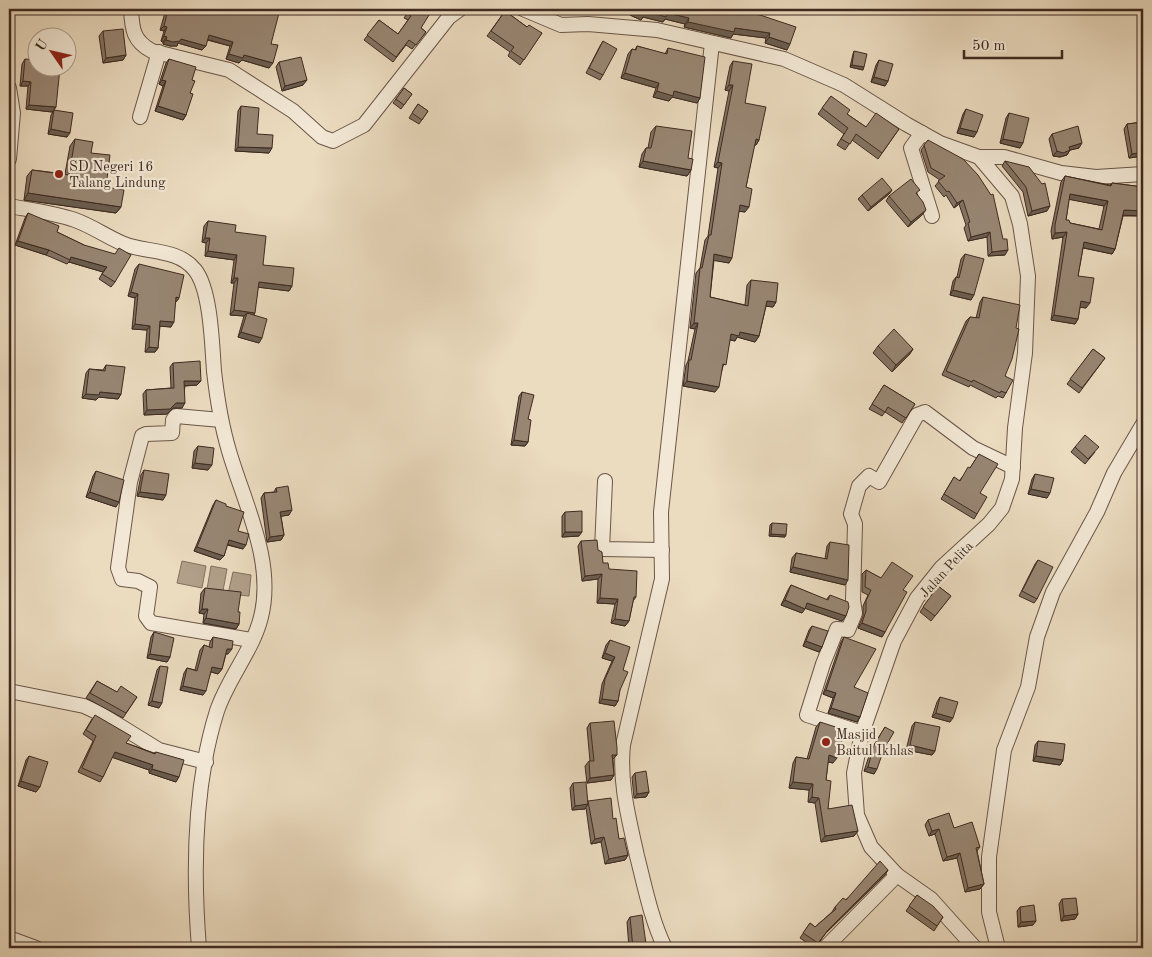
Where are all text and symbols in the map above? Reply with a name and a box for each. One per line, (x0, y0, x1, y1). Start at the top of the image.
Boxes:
north arrow (28, 28, 78, 78)
scale bar (964, 28, 1062, 60)
text: U (33, 37, 51, 54)
text: 50 m (972, 39, 1006, 54)
place label: SD Negeri 16 Talang Lindung (69, 160, 166, 190)
marker: SD Negeri 16 Talang Lindung (53, 168, 65, 180)
street label: Jalan Pelita (917, 539, 976, 601)
place label: Masjid Baitul Ikhlas (836, 728, 914, 758)
marker: Masjid Baitul Ikhlas (820, 736, 832, 748)

